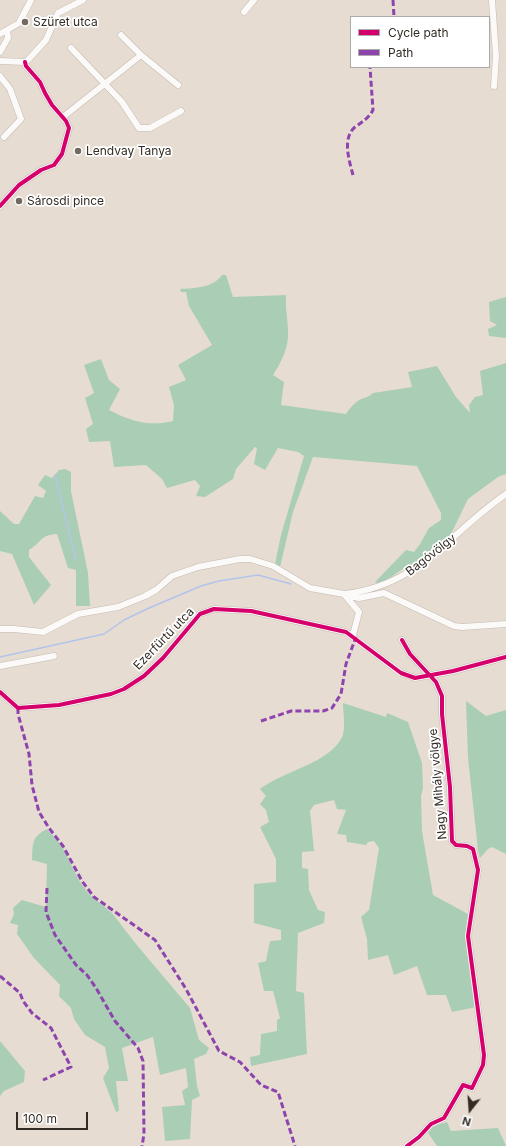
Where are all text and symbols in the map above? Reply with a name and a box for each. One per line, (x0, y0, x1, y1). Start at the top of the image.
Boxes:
place label: Szüret utca (33, 15, 98, 29)
legend (350, 16, 490, 68)
marker: Szüret utca (20, 17, 30, 27)
text: Cycle path (388, 25, 449, 40)
text: Path (388, 45, 413, 60)
place label: Lendvay Tanya (86, 144, 172, 158)
marker: Lendvay Tanya (73, 146, 83, 156)
place label: Sárosdi pince (27, 194, 104, 208)
marker: Sárosdi pince (14, 196, 24, 206)
street label: Bagóvölgy (403, 531, 459, 579)
street label: Ezerfürtű utca (131, 605, 197, 673)
street label: Nagy Mihály völgye (426, 728, 450, 840)
north arrow (450, 1090, 490, 1130)
scale bar (18, 1104, 90, 1130)
text: 100 m (23, 1111, 57, 1126)
text: N (460, 1114, 473, 1129)

